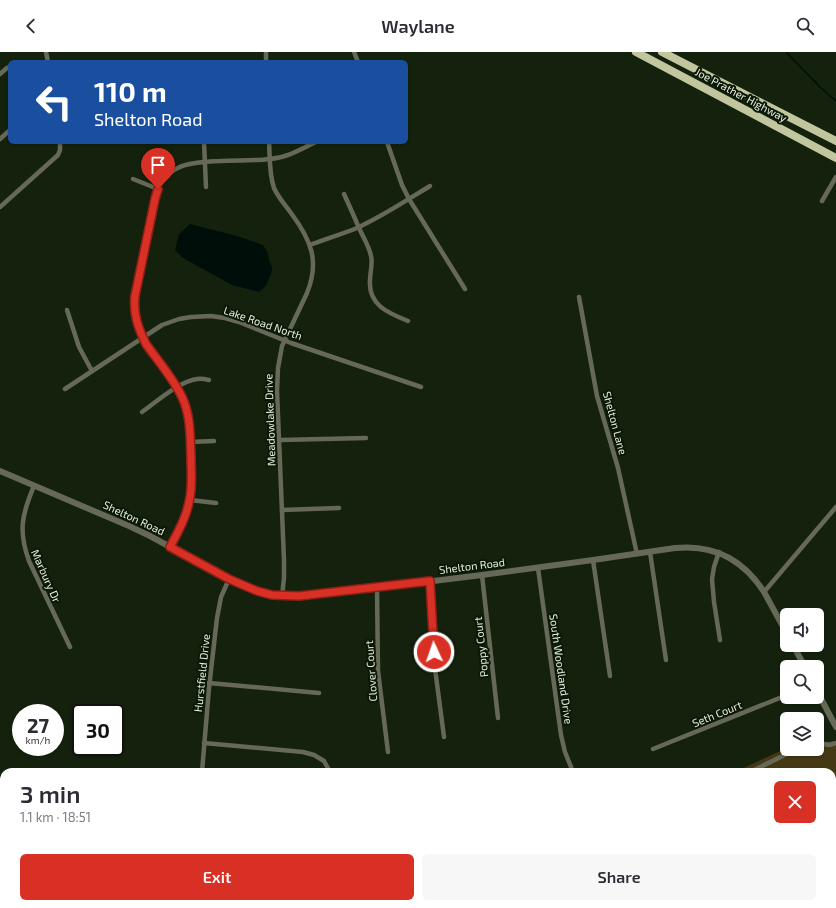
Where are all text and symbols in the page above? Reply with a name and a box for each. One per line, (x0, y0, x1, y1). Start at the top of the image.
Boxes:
icon: back (20, 15, 42, 37)
text: Waylane (381, 15, 455, 37)
icon: search (794, 15, 816, 37)
street label: Joe Prather Highway (693, 65, 789, 124)
text: 110 m (94, 74, 167, 108)
icon: left (28, 76, 80, 128)
text: Shelton Road (94, 108, 202, 130)
pin (141, 148, 175, 189)
icon: arrive (147, 154, 169, 176)
street label: Lake Road North (222, 303, 304, 342)
street label: Meadowlake Drive (261, 374, 278, 466)
street label: Shelton Lane (601, 390, 630, 456)
street label: Shelton Road (101, 498, 167, 537)
street label: Marbury Dr (29, 547, 64, 605)
street label: Shelton Road (438, 555, 506, 576)
map controls (780, 608, 824, 756)
button: sound (780, 608, 824, 652)
street label: South Woodland Drive (547, 613, 576, 725)
street label: Poppy Court (471, 616, 490, 678)
position arrow (413, 631, 455, 673)
street label: Hurstfield Drive (191, 633, 212, 713)
street label: Clover Court (362, 640, 379, 702)
button: search (780, 660, 824, 704)
street label: Seth Court (690, 698, 744, 729)
speed limit sign: 30 (72, 704, 124, 756)
button: layers (780, 712, 824, 756)
text: 27 (27, 713, 49, 737)
text: km/h (26, 734, 50, 746)
text: 3 min (20, 779, 80, 808)
button: close (774, 781, 816, 823)
text: 1.1 km · 18:51 (20, 809, 91, 825)
button: Exit (20, 854, 414, 900)
button: Share (422, 854, 816, 900)

